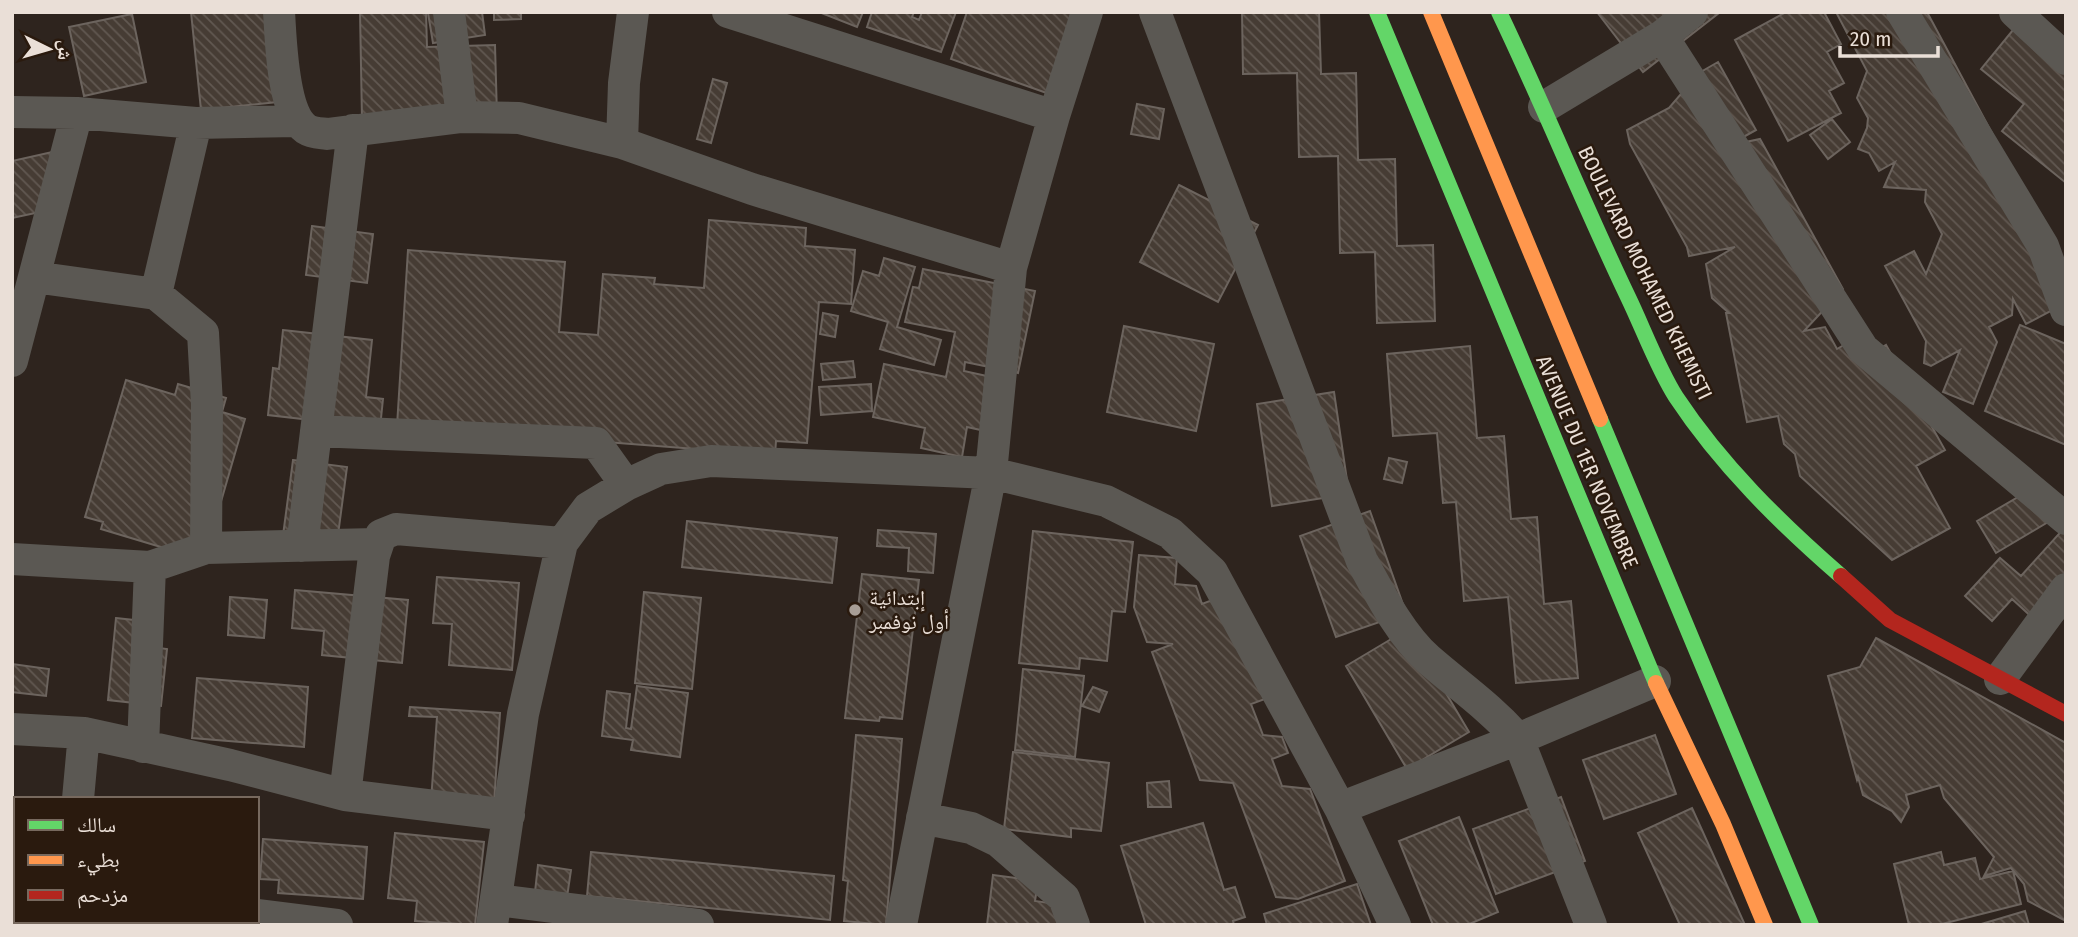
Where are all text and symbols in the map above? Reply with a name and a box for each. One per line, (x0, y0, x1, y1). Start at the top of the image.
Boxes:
north arrow (14, 14, 84, 84)
scale bar (1840, 14, 1938, 58)
text: 20 m (1850, 26, 1891, 52)
text: ش (53, 39, 78, 61)
street label: BOULEVARD MOHAMED KHEMISTI (1572, 142, 1718, 404)
street label: AVENUE DU 1ER NOVEMBRE (1530, 351, 1644, 573)
place label: إبتدائية أول نوفمبر (868, 585, 949, 635)
marker: إبتدائية أول نوفمبر (847, 602, 863, 618)
legend (14, 797, 259, 923)
text: سالك (77, 812, 116, 838)
text: بطيء (77, 847, 120, 876)
text: مزدحم (77, 882, 128, 909)

